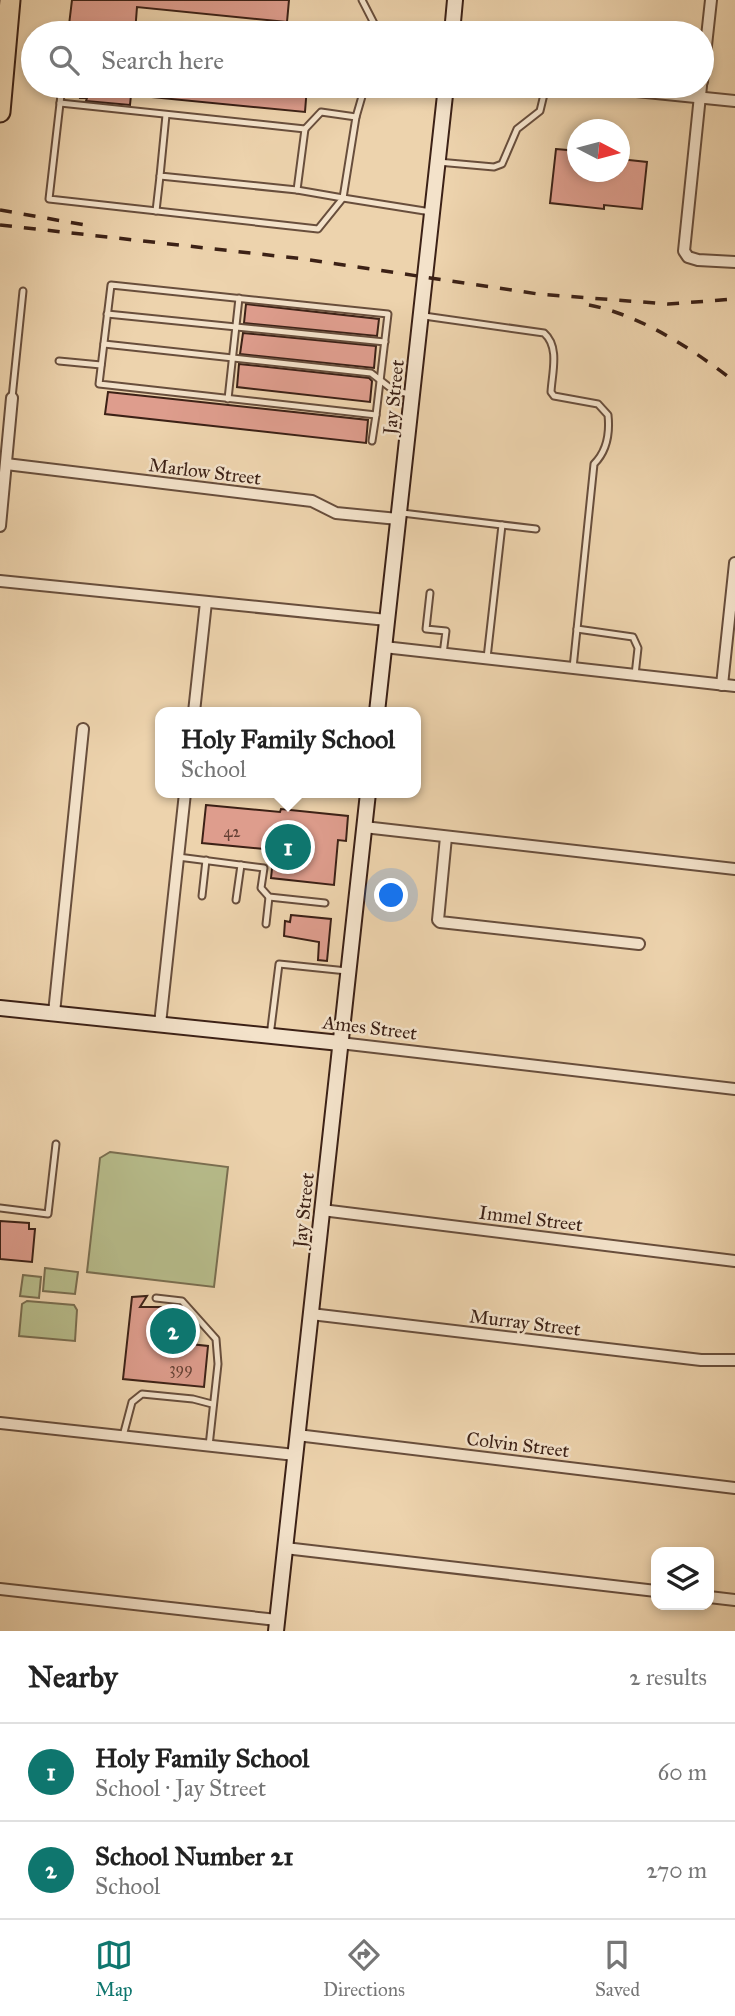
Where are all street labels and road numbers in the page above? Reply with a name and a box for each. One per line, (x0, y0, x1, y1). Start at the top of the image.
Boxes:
street label: Jay Street (378, 358, 410, 438)
street label: Marlow Street (147, 453, 263, 490)
street label: Ames Street (320, 1010, 419, 1045)
street label: Jay Street (288, 1171, 320, 1251)
street label: Immel Street (478, 1201, 584, 1236)
street label: Murray Street (468, 1304, 582, 1341)
street label: Colvin Street (465, 1427, 571, 1462)

